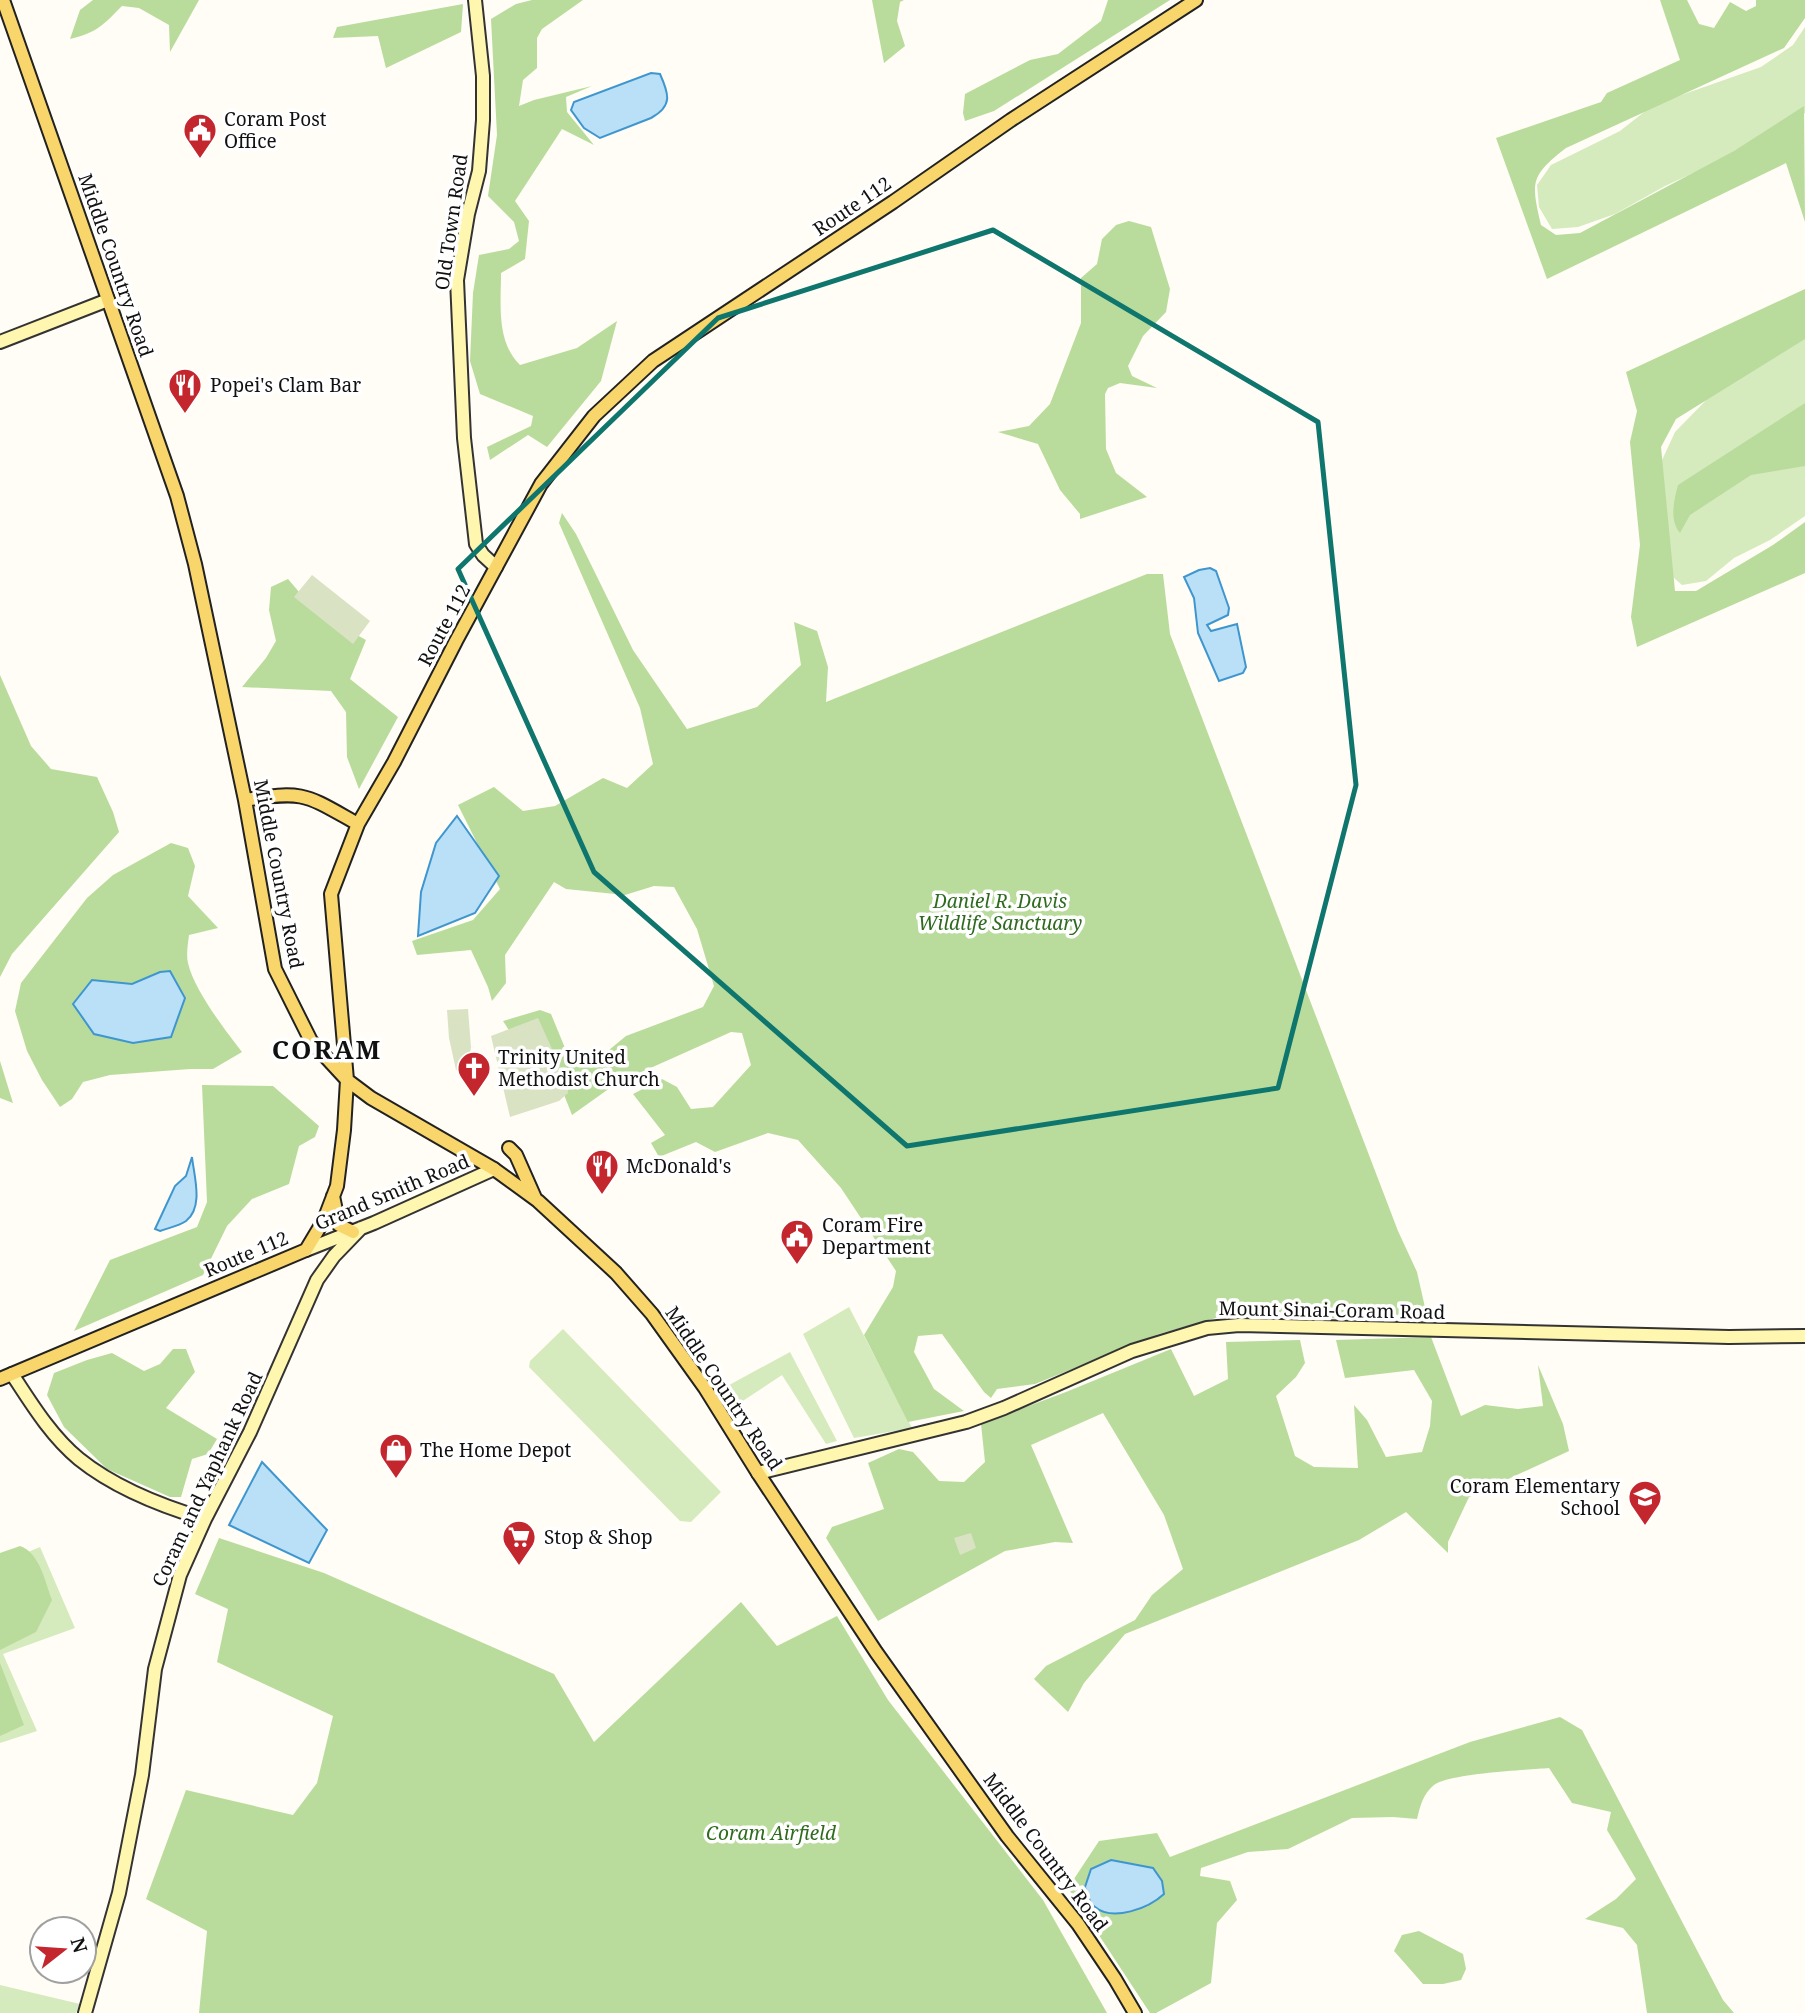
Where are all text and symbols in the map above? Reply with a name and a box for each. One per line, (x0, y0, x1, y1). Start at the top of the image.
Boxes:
place label: Coram Post Office (224, 106, 327, 154)
public building icon: Coram Post Office (181, 111, 219, 160)
street label: Old Town Road (429, 152, 473, 292)
street label: Middle Country Road (72, 170, 160, 360)
street label: Route 112 (808, 170, 896, 242)
restaurant icon: Popei's Clam Bar (166, 366, 204, 415)
place label: Popei's Clam Bar (210, 372, 361, 398)
street label: Route 112 (412, 580, 476, 670)
street label: Middle Country Road (248, 777, 310, 971)
park label: Daniel R. Davis Wildlife Sanctuary (918, 888, 1082, 936)
district label: CORAM (272, 1031, 382, 1067)
place label: Trinity United Methodist Church (498, 1044, 660, 1092)
church icon: Trinity United Methodist Church (455, 1049, 493, 1098)
restaurant icon: McDonald's (583, 1147, 621, 1196)
street label: Grand Smith Road (311, 1148, 474, 1236)
place label: McDonald's (626, 1153, 731, 1179)
place label: Coram Fire Department (822, 1212, 931, 1260)
public building icon: Coram Fire Department (778, 1217, 816, 1266)
street label: Route 112 (200, 1225, 292, 1283)
street label: Mount Sinai-Coram Road (1218, 1295, 1446, 1325)
street label: Middle Country Road (659, 1301, 789, 1475)
street label: Coram and Yaphank Road (146, 1367, 268, 1591)
shop icon: The Home Depot (377, 1431, 415, 1480)
place label: The Home Depot (420, 1437, 572, 1463)
place label: Coram Elementary School (1450, 1473, 1620, 1521)
school or university icon: Coram Elementary School (1626, 1478, 1664, 1527)
supermarket icon: Stop & Shop (500, 1518, 538, 1567)
place label: Stop & Shop (544, 1524, 653, 1550)
street label: Middle Country Road (978, 1767, 1114, 1937)
park label: Coram Airfield (706, 1820, 837, 1846)
north arrow (28, 1915, 98, 1985)
text: N (65, 1934, 94, 1956)

